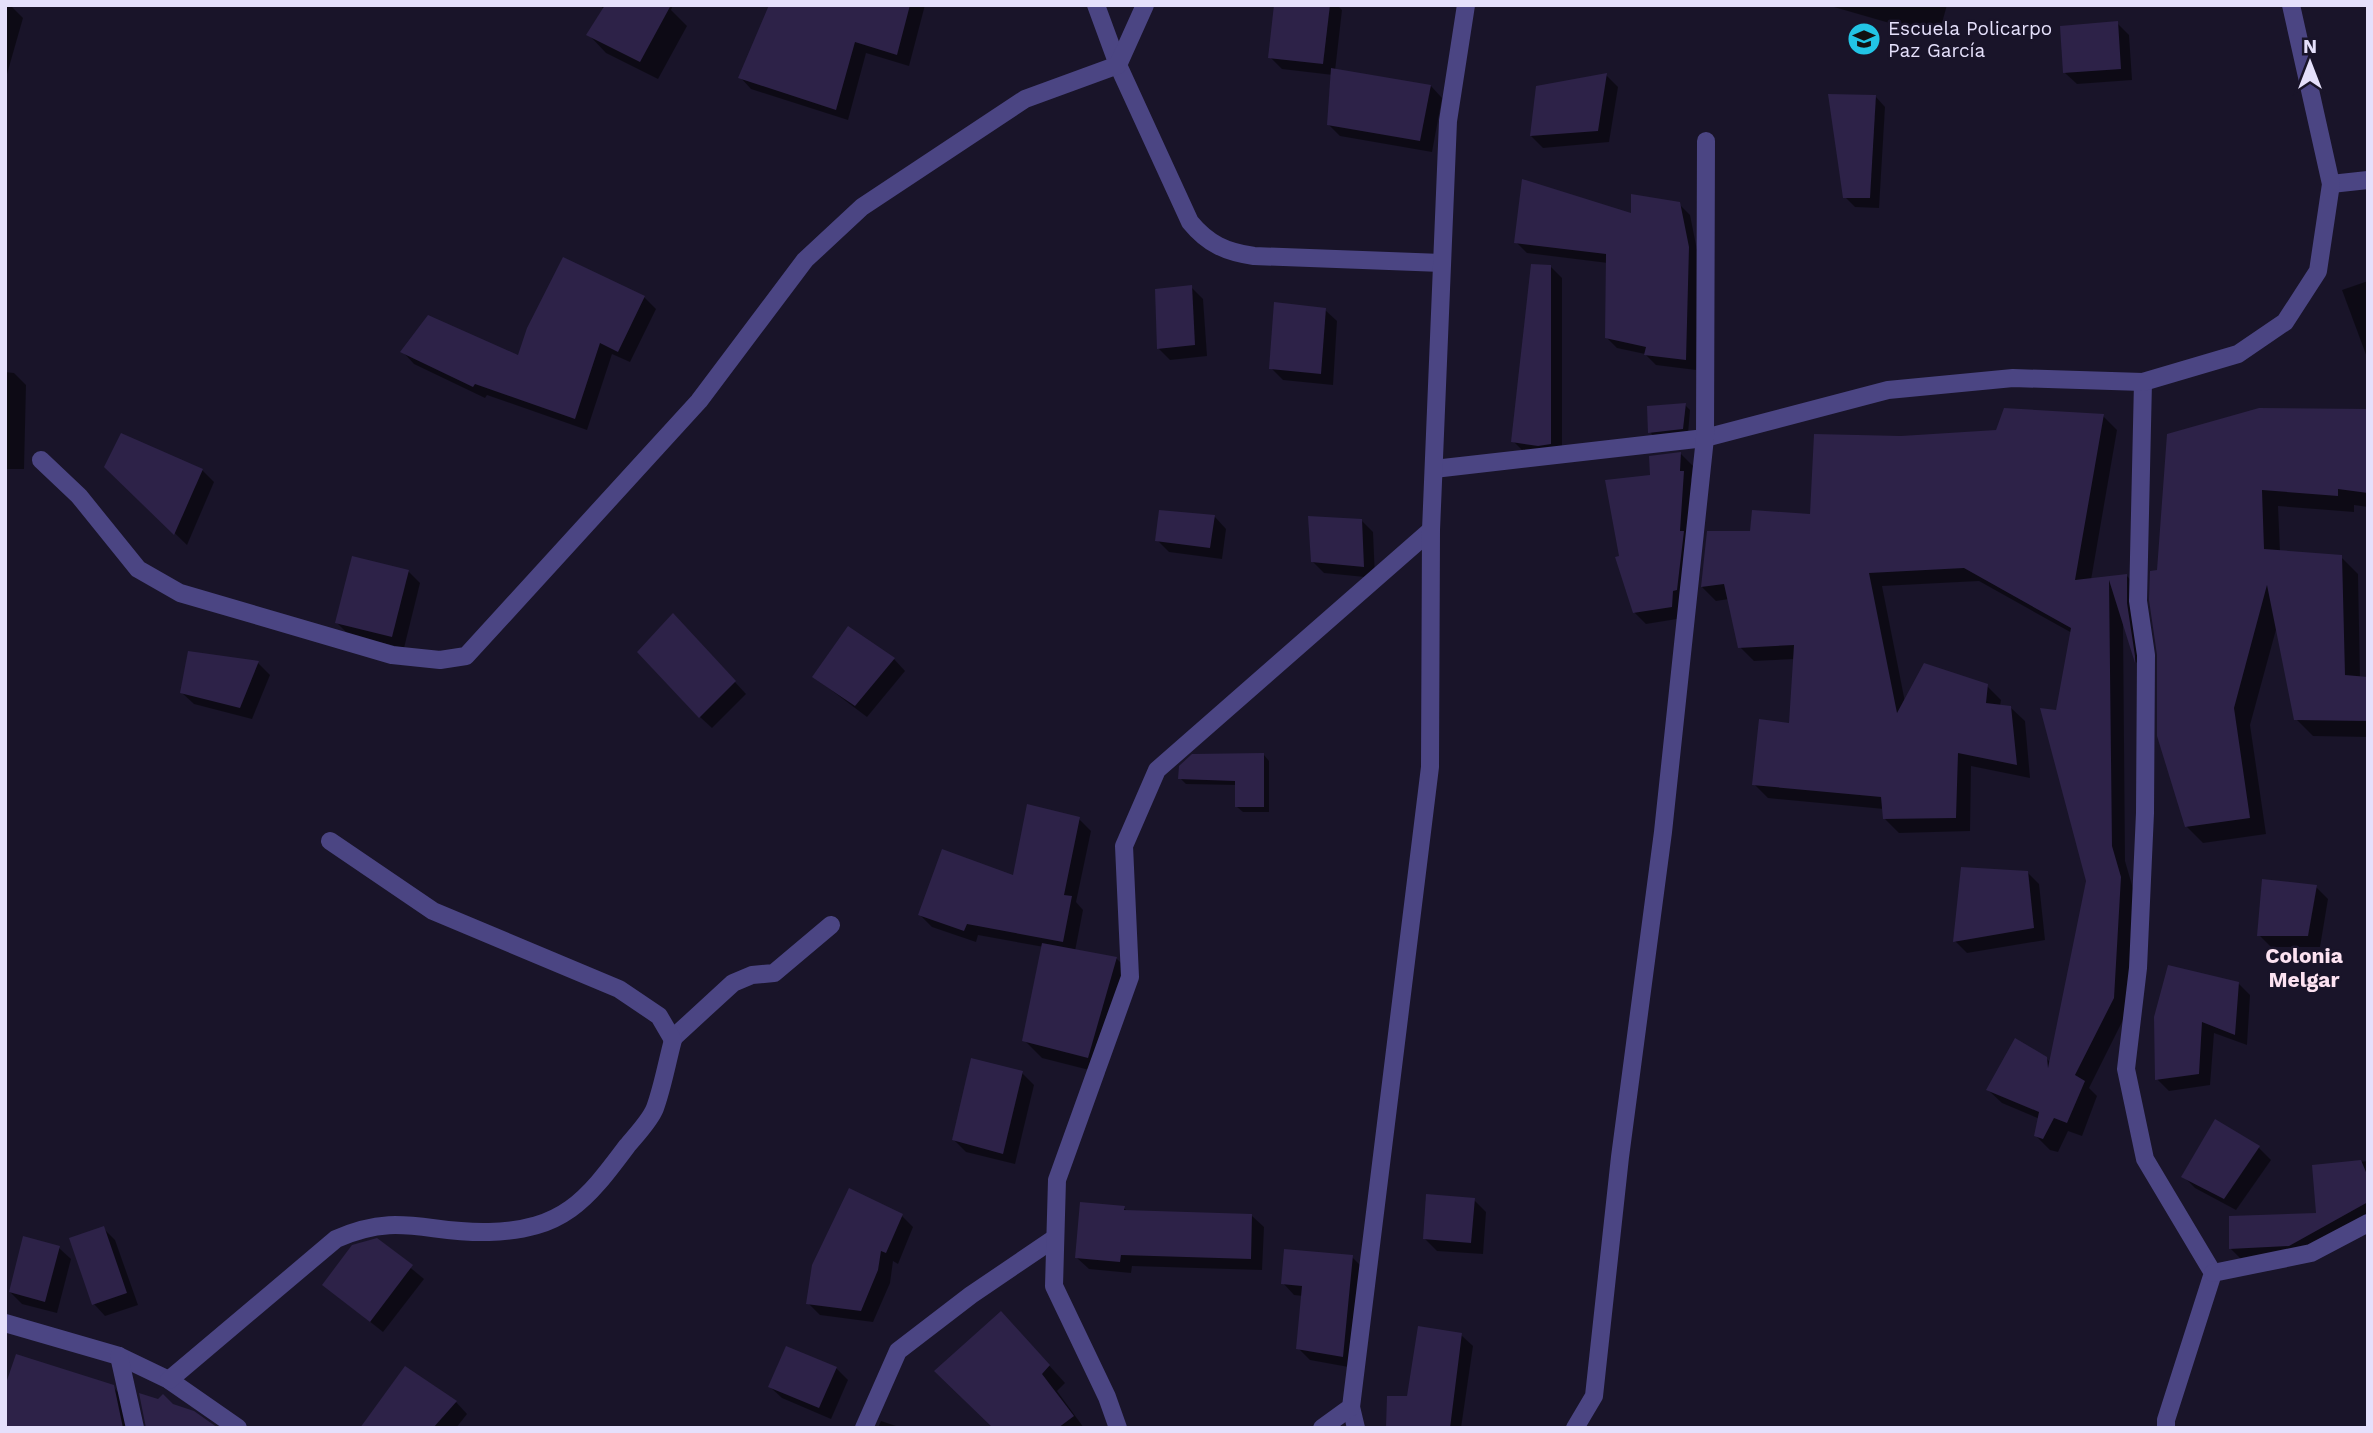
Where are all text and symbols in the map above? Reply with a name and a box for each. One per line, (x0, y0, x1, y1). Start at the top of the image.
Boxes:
place label: Escuela Policarpo Paz García (1888, 17, 2052, 62)
school or university icon: Escuela Policarpo Paz García (1845, 20, 1883, 58)
north arrow (2275, 28, 2345, 98)
text: N (2303, 35, 2317, 58)
district label: Colonia Melgar (2265, 943, 2344, 992)

